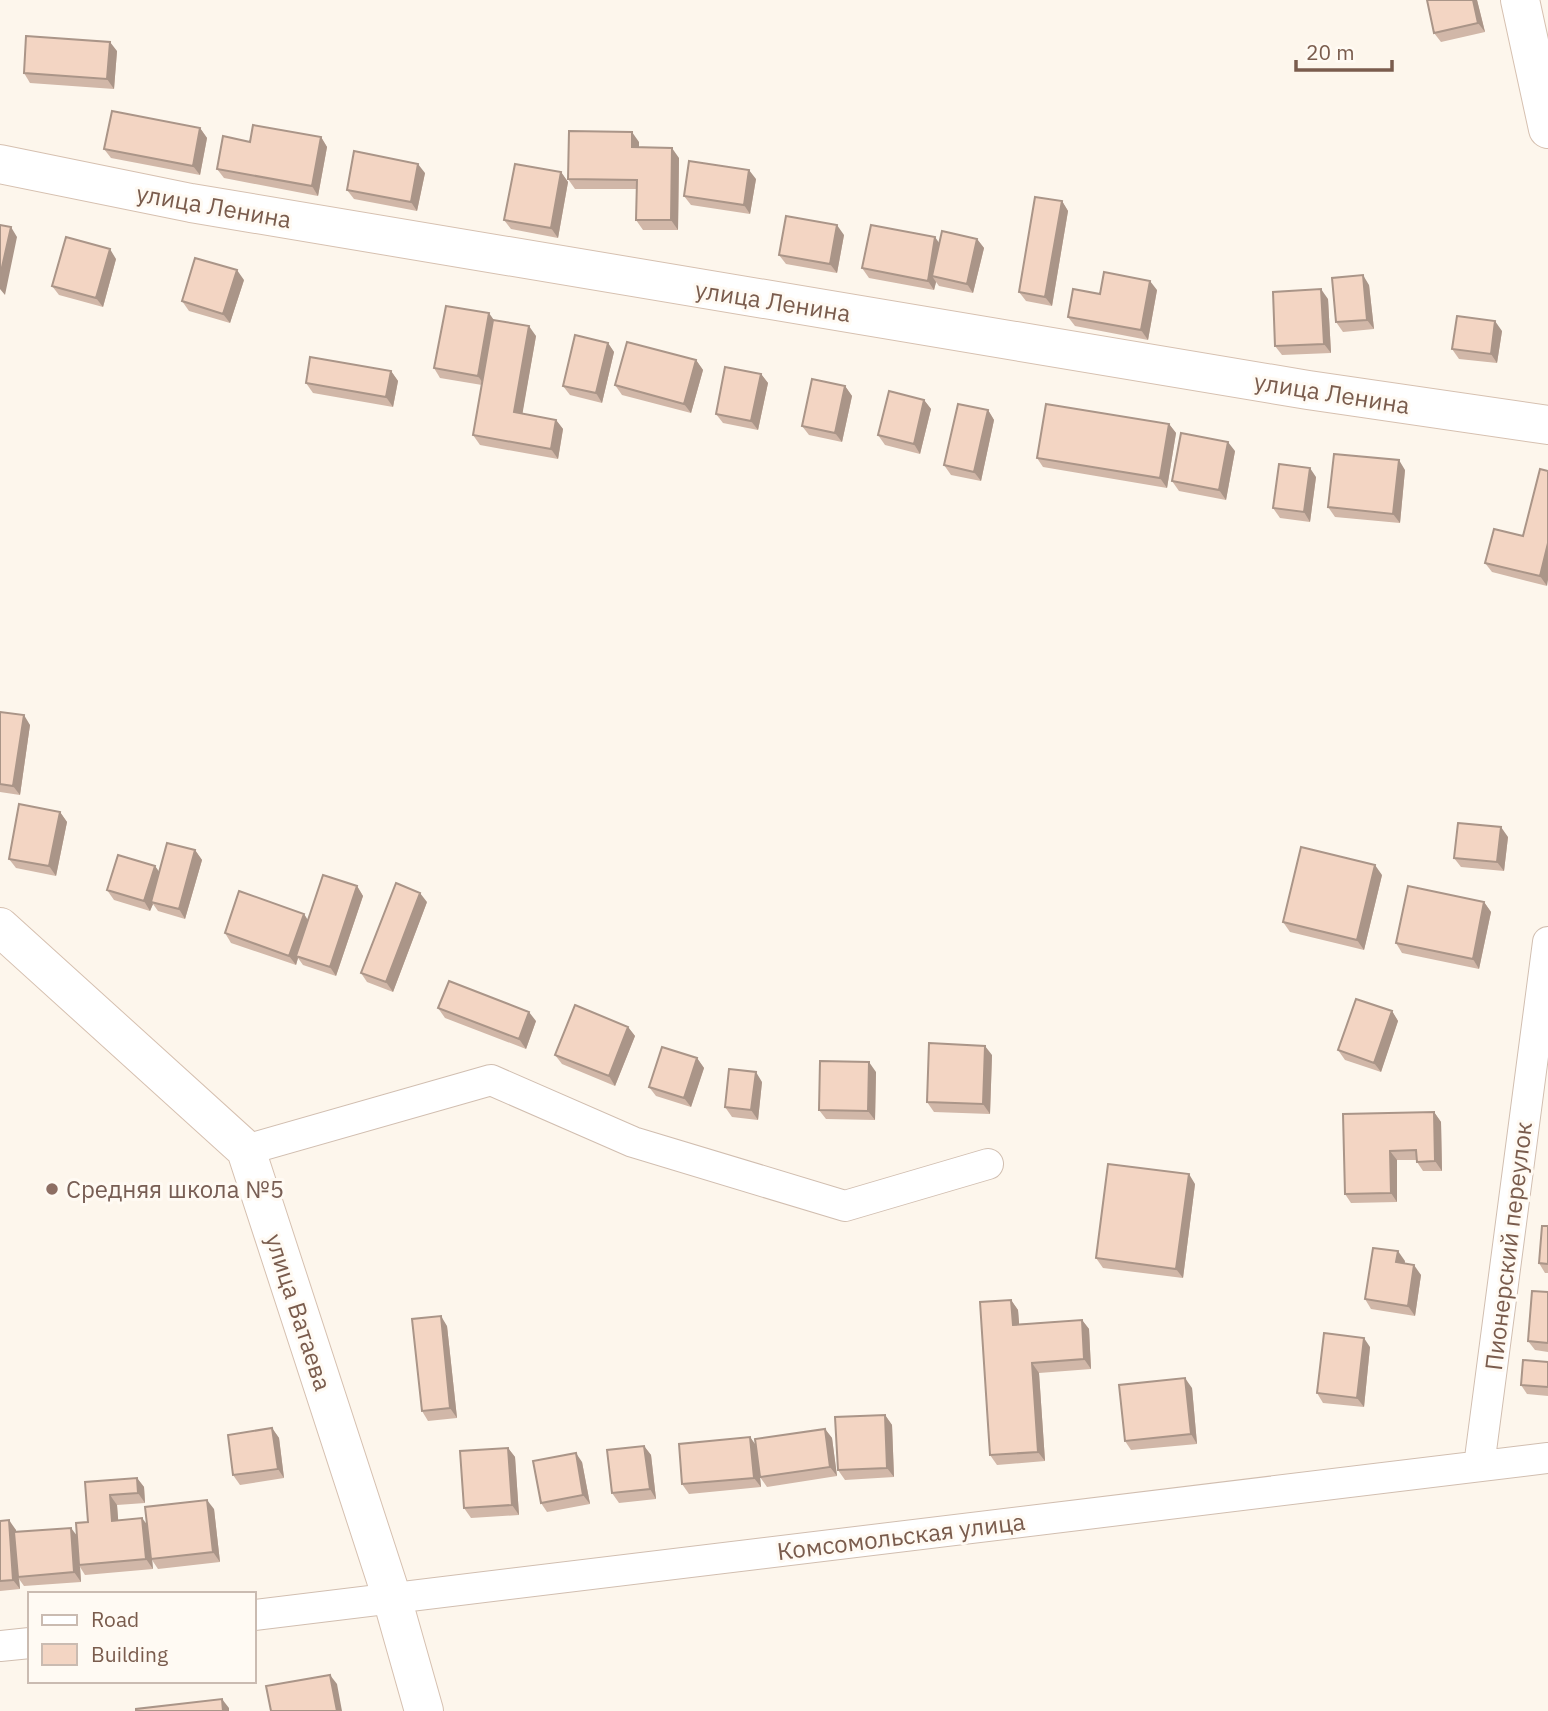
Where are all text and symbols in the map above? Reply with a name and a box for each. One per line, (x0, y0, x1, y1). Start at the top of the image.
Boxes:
scale bar (1296, 28, 1392, 72)
text: 20 m (1306, 38, 1355, 66)
street label: улица Ленина (134, 177, 294, 235)
street label: улица Ленина (693, 273, 853, 329)
street label: улица Ленина (1252, 365, 1412, 421)
street label: Пионерский переулок (1477, 1120, 1539, 1372)
place label: Средняя школа №5 (66, 1173, 284, 1205)
marker: Средняя школа №5 (44, 1181, 60, 1197)
street label: улица Ватаева (259, 1229, 339, 1395)
street label: Комсомольская улица (775, 1505, 1027, 1567)
legend (28, 1592, 256, 1683)
text: Road (91, 1605, 139, 1633)
text: Building (91, 1640, 168, 1668)

